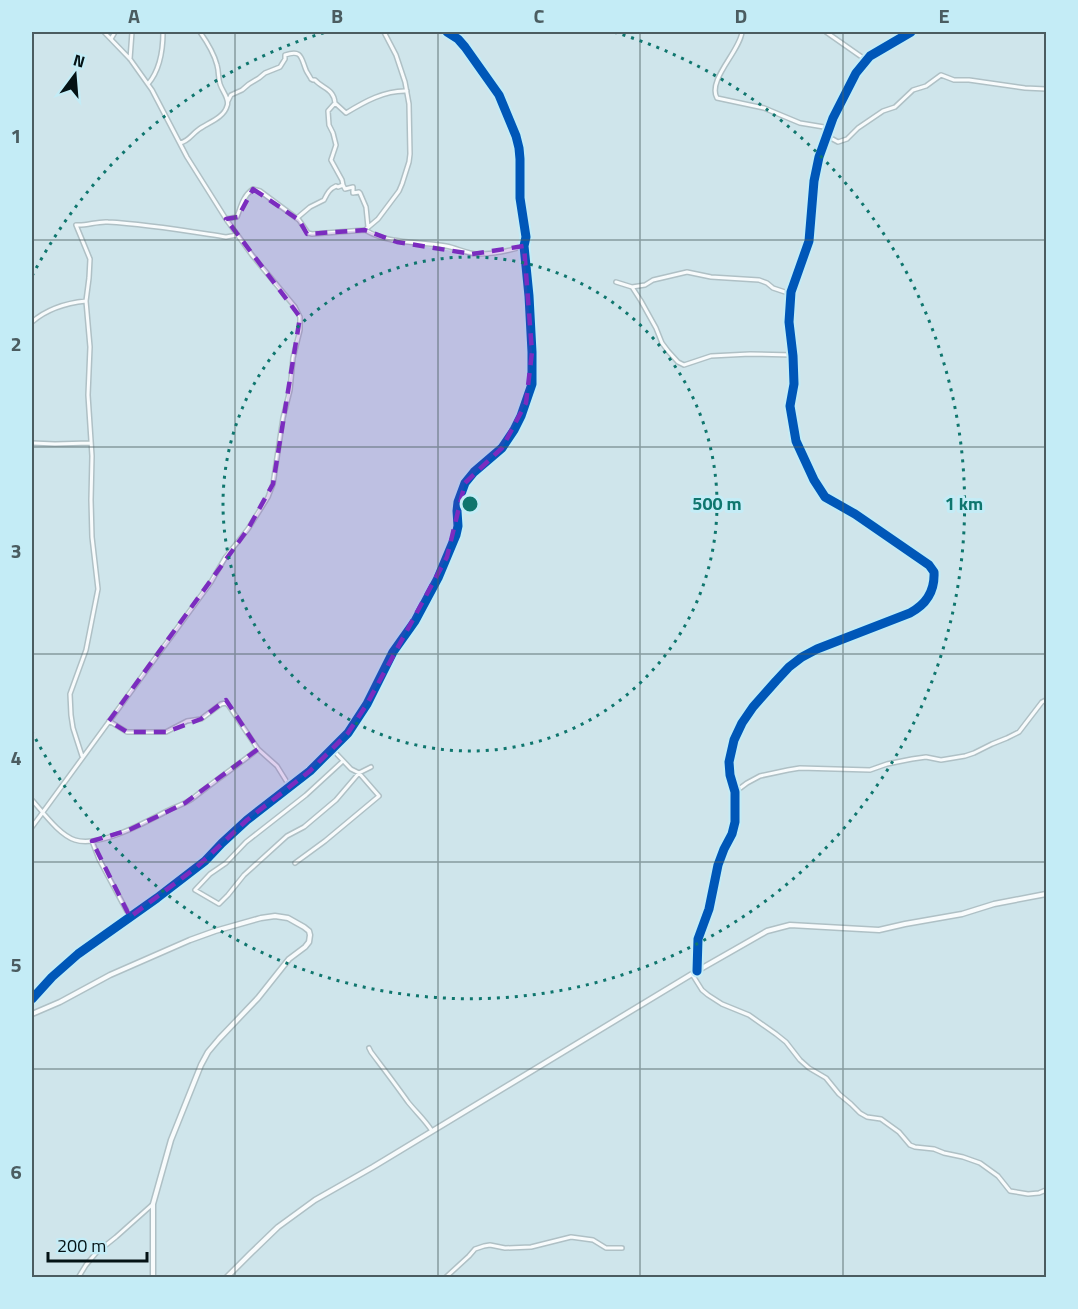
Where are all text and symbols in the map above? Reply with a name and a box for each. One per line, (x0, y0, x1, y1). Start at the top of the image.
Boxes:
text: A (128, 0, 140, 31)
text: B (331, 0, 343, 31)
text: C (534, 0, 545, 31)
text: D (735, 0, 747, 31)
text: E (938, 0, 950, 31)
north arrow (45, 45, 105, 105)
text: N (70, 48, 88, 74)
text: 1 (10, 120, 22, 151)
text: 2 (10, 328, 22, 359)
text: 500 m (692, 490, 742, 517)
text: 1 km (945, 490, 983, 517)
centre of rings (460, 494, 480, 514)
text: 3 (10, 535, 22, 566)
text: 4 (10, 742, 22, 773)
text: 5 (10, 949, 22, 980)
text: 6 (10, 1156, 22, 1187)
scale bar (48, 1225, 147, 1263)
text: 200 m (57, 1232, 106, 1259)

